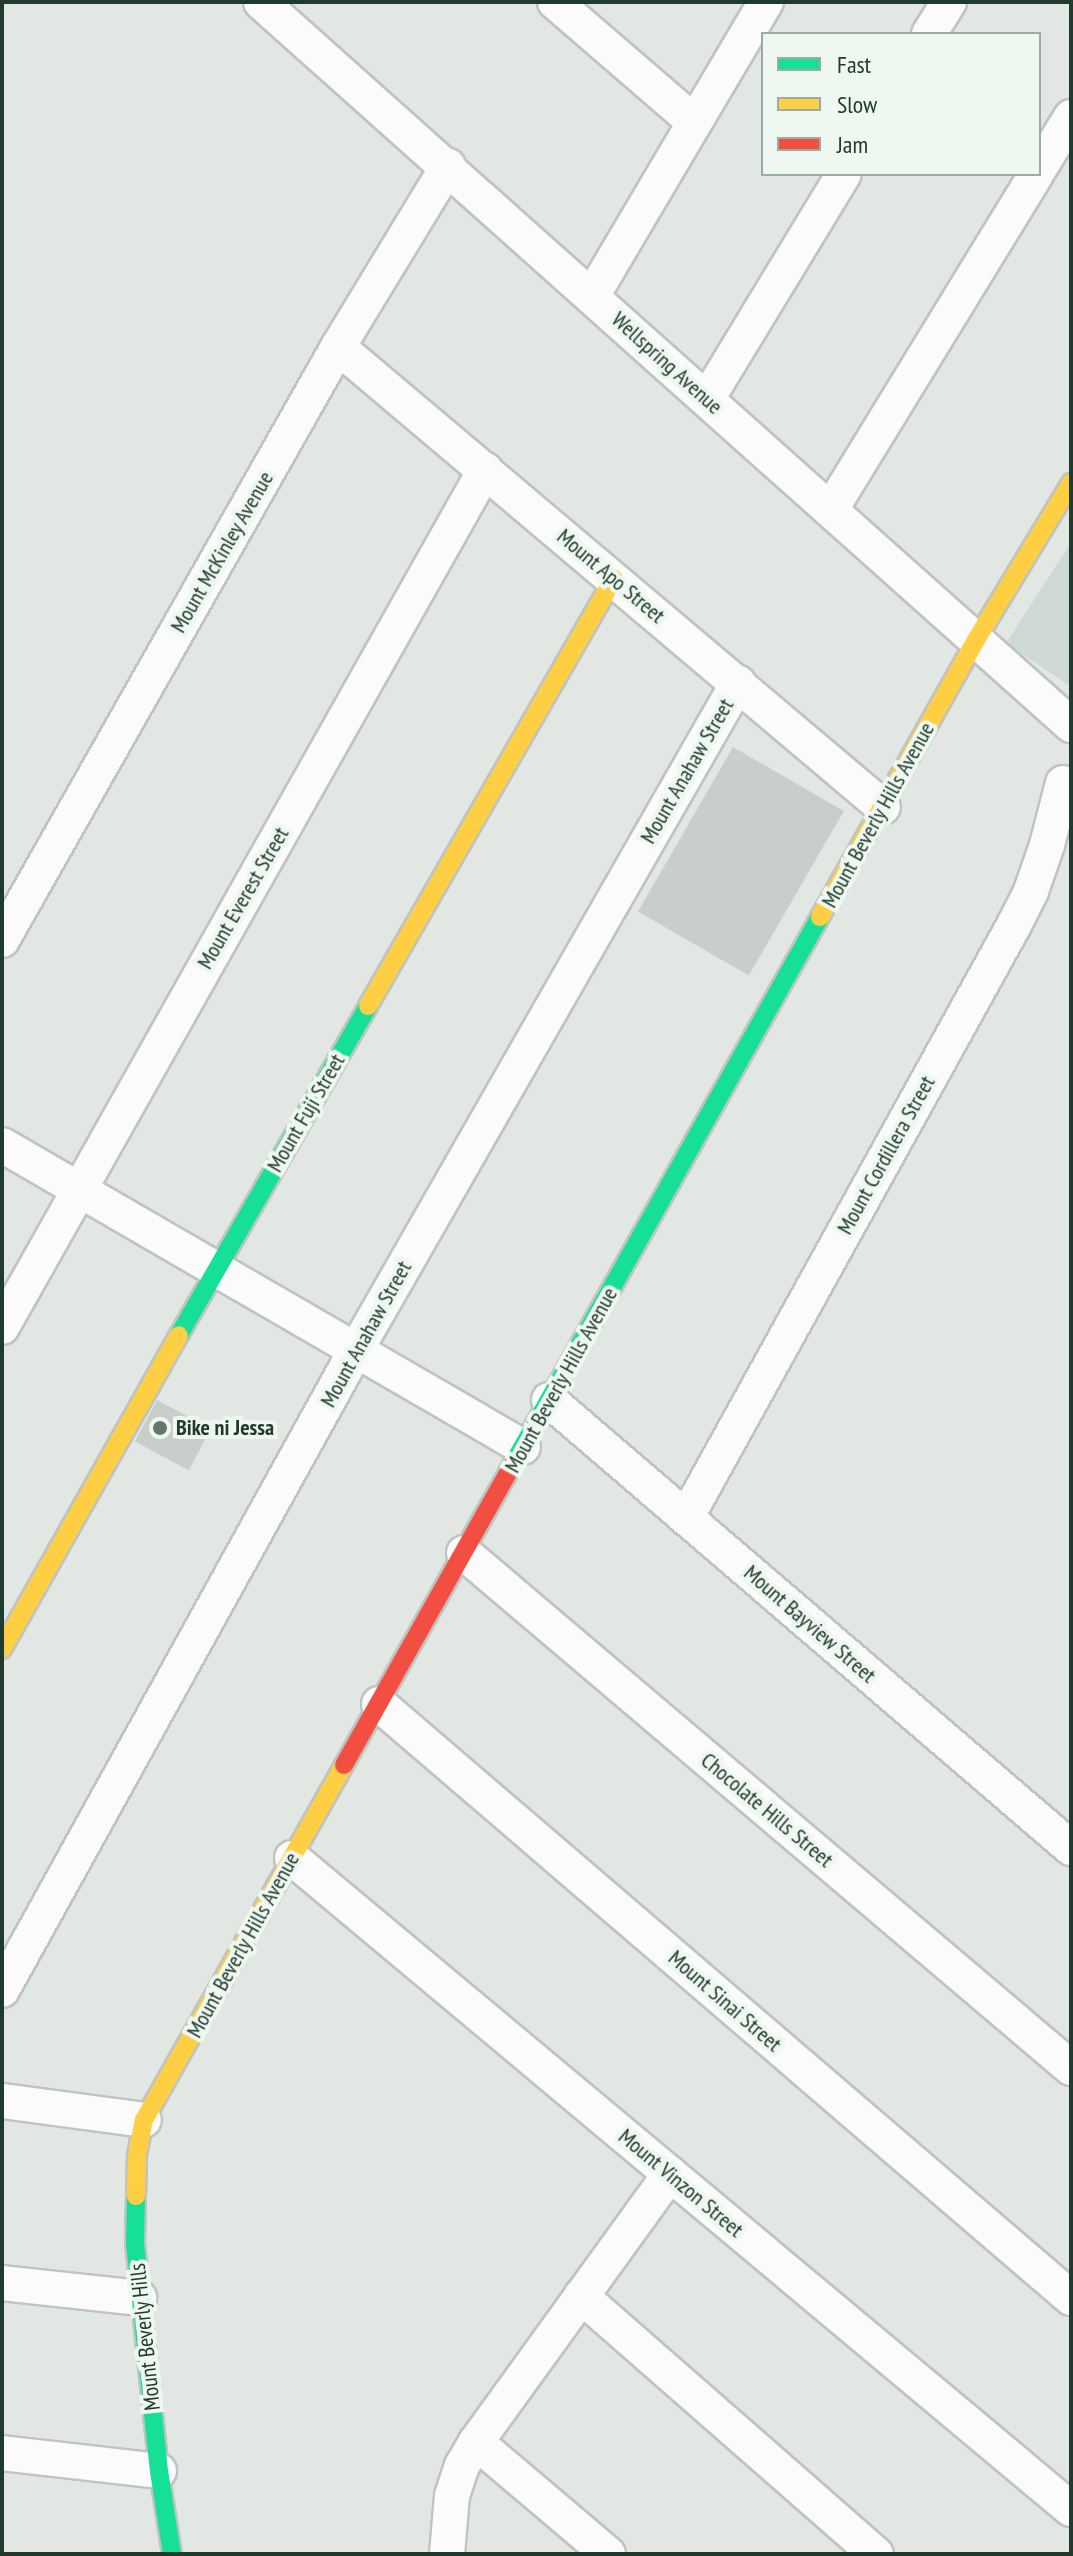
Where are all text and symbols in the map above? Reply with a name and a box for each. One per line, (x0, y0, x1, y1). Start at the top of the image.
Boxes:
legend (761, 32, 1041, 176)
text: Fast (837, 49, 871, 80)
text: Slow (837, 89, 877, 120)
text: Jam (837, 129, 868, 160)
street label: Wellspring Avenue (606, 306, 728, 420)
street label: Mount McKinley Avenue (165, 466, 279, 638)
street label: Mount Apo Street (552, 523, 670, 629)
street label: Mount Anahaw Street (635, 693, 739, 849)
street label: Mount Beverly Hills Avenue (816, 717, 940, 913)
street label: Mount Everest Street (192, 822, 294, 974)
street label: Mount Fuji Street (262, 1049, 350, 1177)
street label: Mount Cordillera Street (832, 1071, 940, 1239)
street label: Mount Anahaw Street (315, 1256, 417, 1412)
street label: Mount Beverly Hills Avenue (499, 1282, 623, 1478)
place label: Bike ni Jessa (176, 1415, 274, 1441)
marker: Bike ni Jessa (151, 1419, 169, 1437)
street label: Mount Bayview Street (738, 1559, 882, 1689)
street label: Chocolate Hills Street (696, 1747, 838, 1873)
street label: Mount Beverly Hills Avenue (181, 1847, 305, 2043)
street label: Mount Sinai Street (663, 1945, 787, 2057)
street label: Mount Vinzon Street (613, 2123, 749, 2243)
street label: Mount Beverly Hills (124, 2262, 166, 2412)

